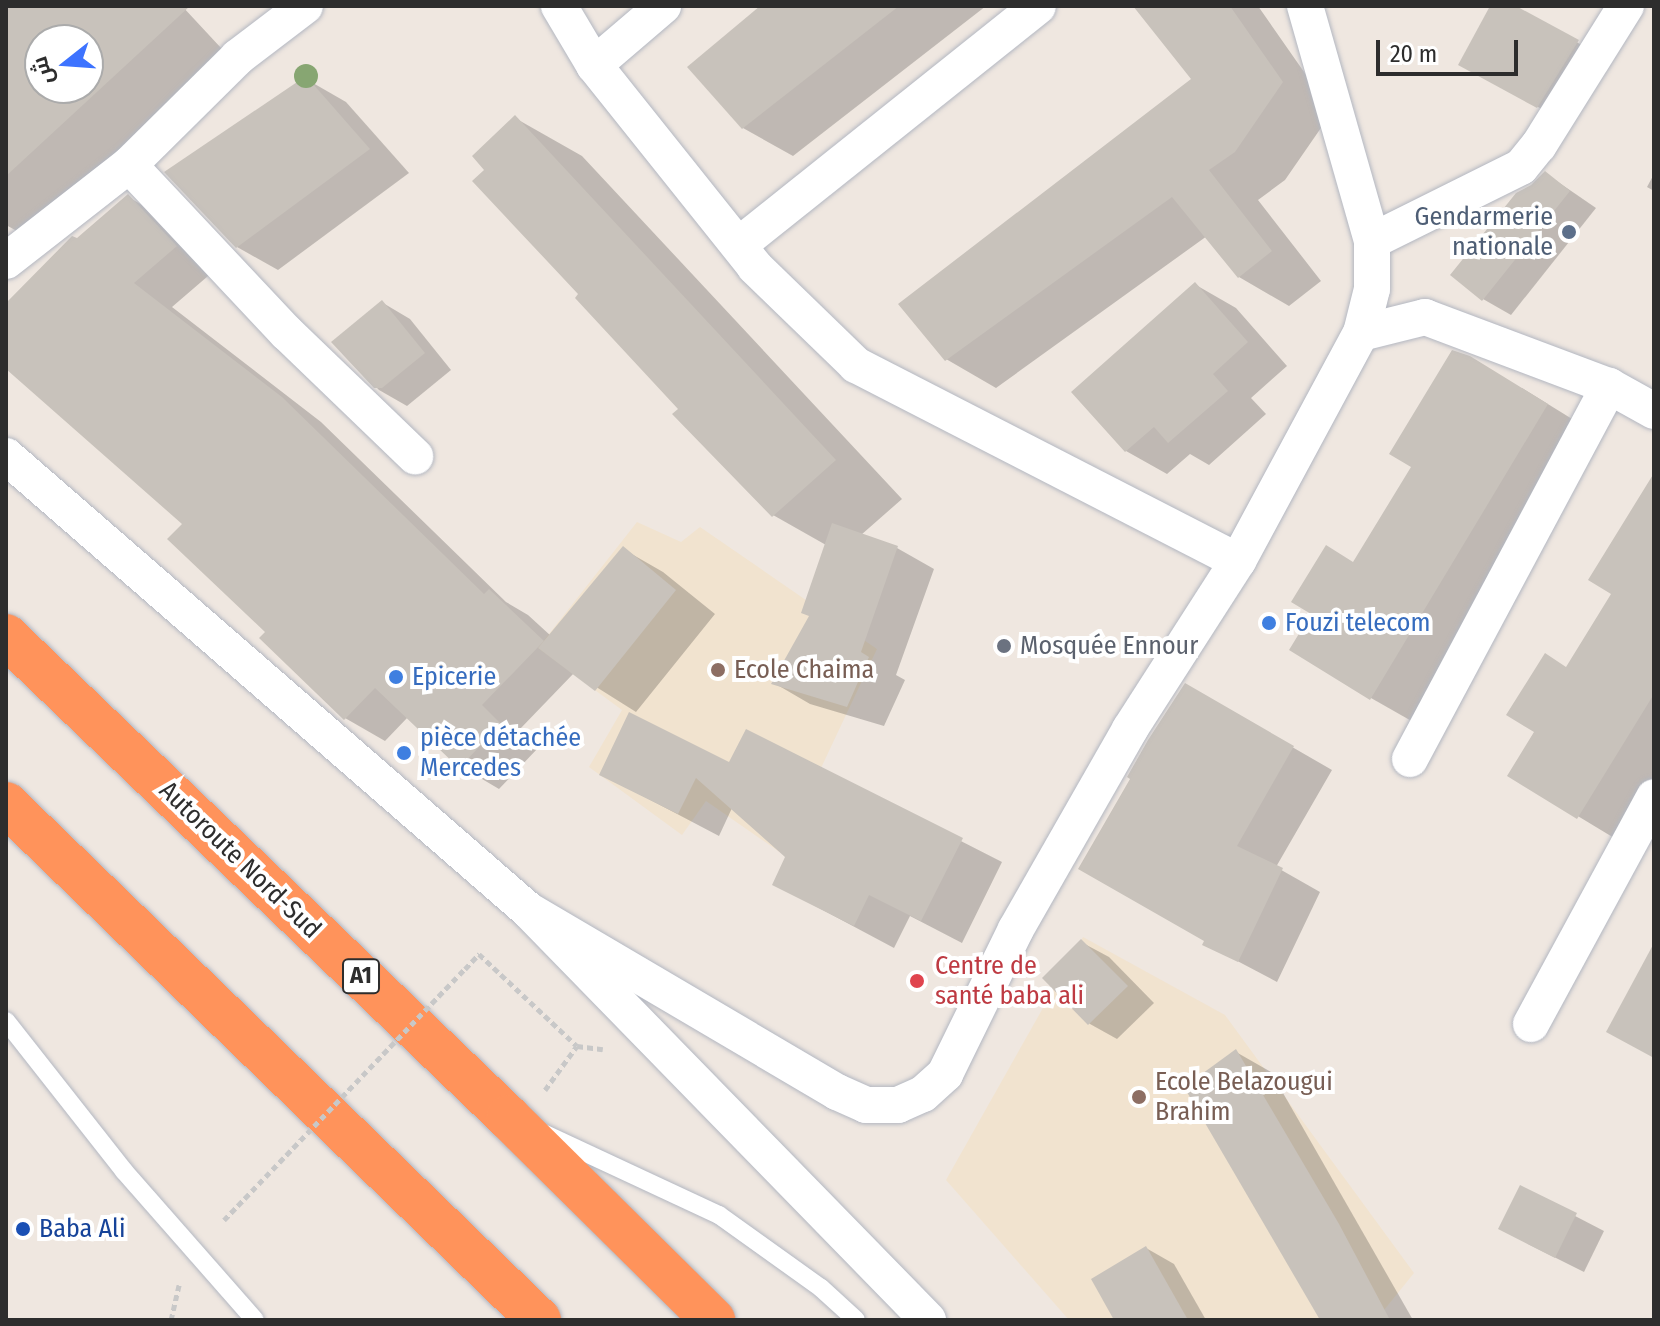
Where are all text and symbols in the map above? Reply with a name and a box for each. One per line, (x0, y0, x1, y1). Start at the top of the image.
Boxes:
north arrow (24, 24, 104, 104)
scale bar (1380, 24, 1522, 74)
text: 20 m (1390, 40, 1437, 68)
text: ش (25, 53, 60, 88)
place label: Gendarmerie nationale (1414, 201, 1553, 262)
marker: Gendarmerie nationale (1560, 223, 1578, 241)
place label: Fouzi telecom (1285, 607, 1431, 639)
marker: Fouzi telecom (1260, 614, 1278, 632)
place label: Mosquée Ennour (1020, 630, 1198, 662)
marker: Mosquée Ennour (995, 637, 1013, 655)
place label: Ecole Chaima (734, 654, 874, 686)
place label: Epicerie (412, 661, 496, 693)
marker: Ecole Chaima (709, 661, 727, 679)
marker: Epicerie (387, 668, 405, 686)
place label: pièce détachée Mercedes (420, 722, 581, 784)
marker: pièce détachée Mercedes (395, 744, 413, 762)
street label: Autoroute Nord-Sud (153, 775, 327, 945)
place label: Centre de santé baba ali (935, 950, 1084, 1012)
road number: A1 (341, 956, 381, 996)
marker: Centre de santé baba ali (906, 970, 928, 992)
place label: Ecole Belazougui Brahim (1155, 1066, 1333, 1128)
marker: Ecole Belazougui Brahim (1130, 1088, 1148, 1106)
place label: Baba Ali (39, 1213, 126, 1245)
marker: Baba Ali (14, 1220, 32, 1238)

